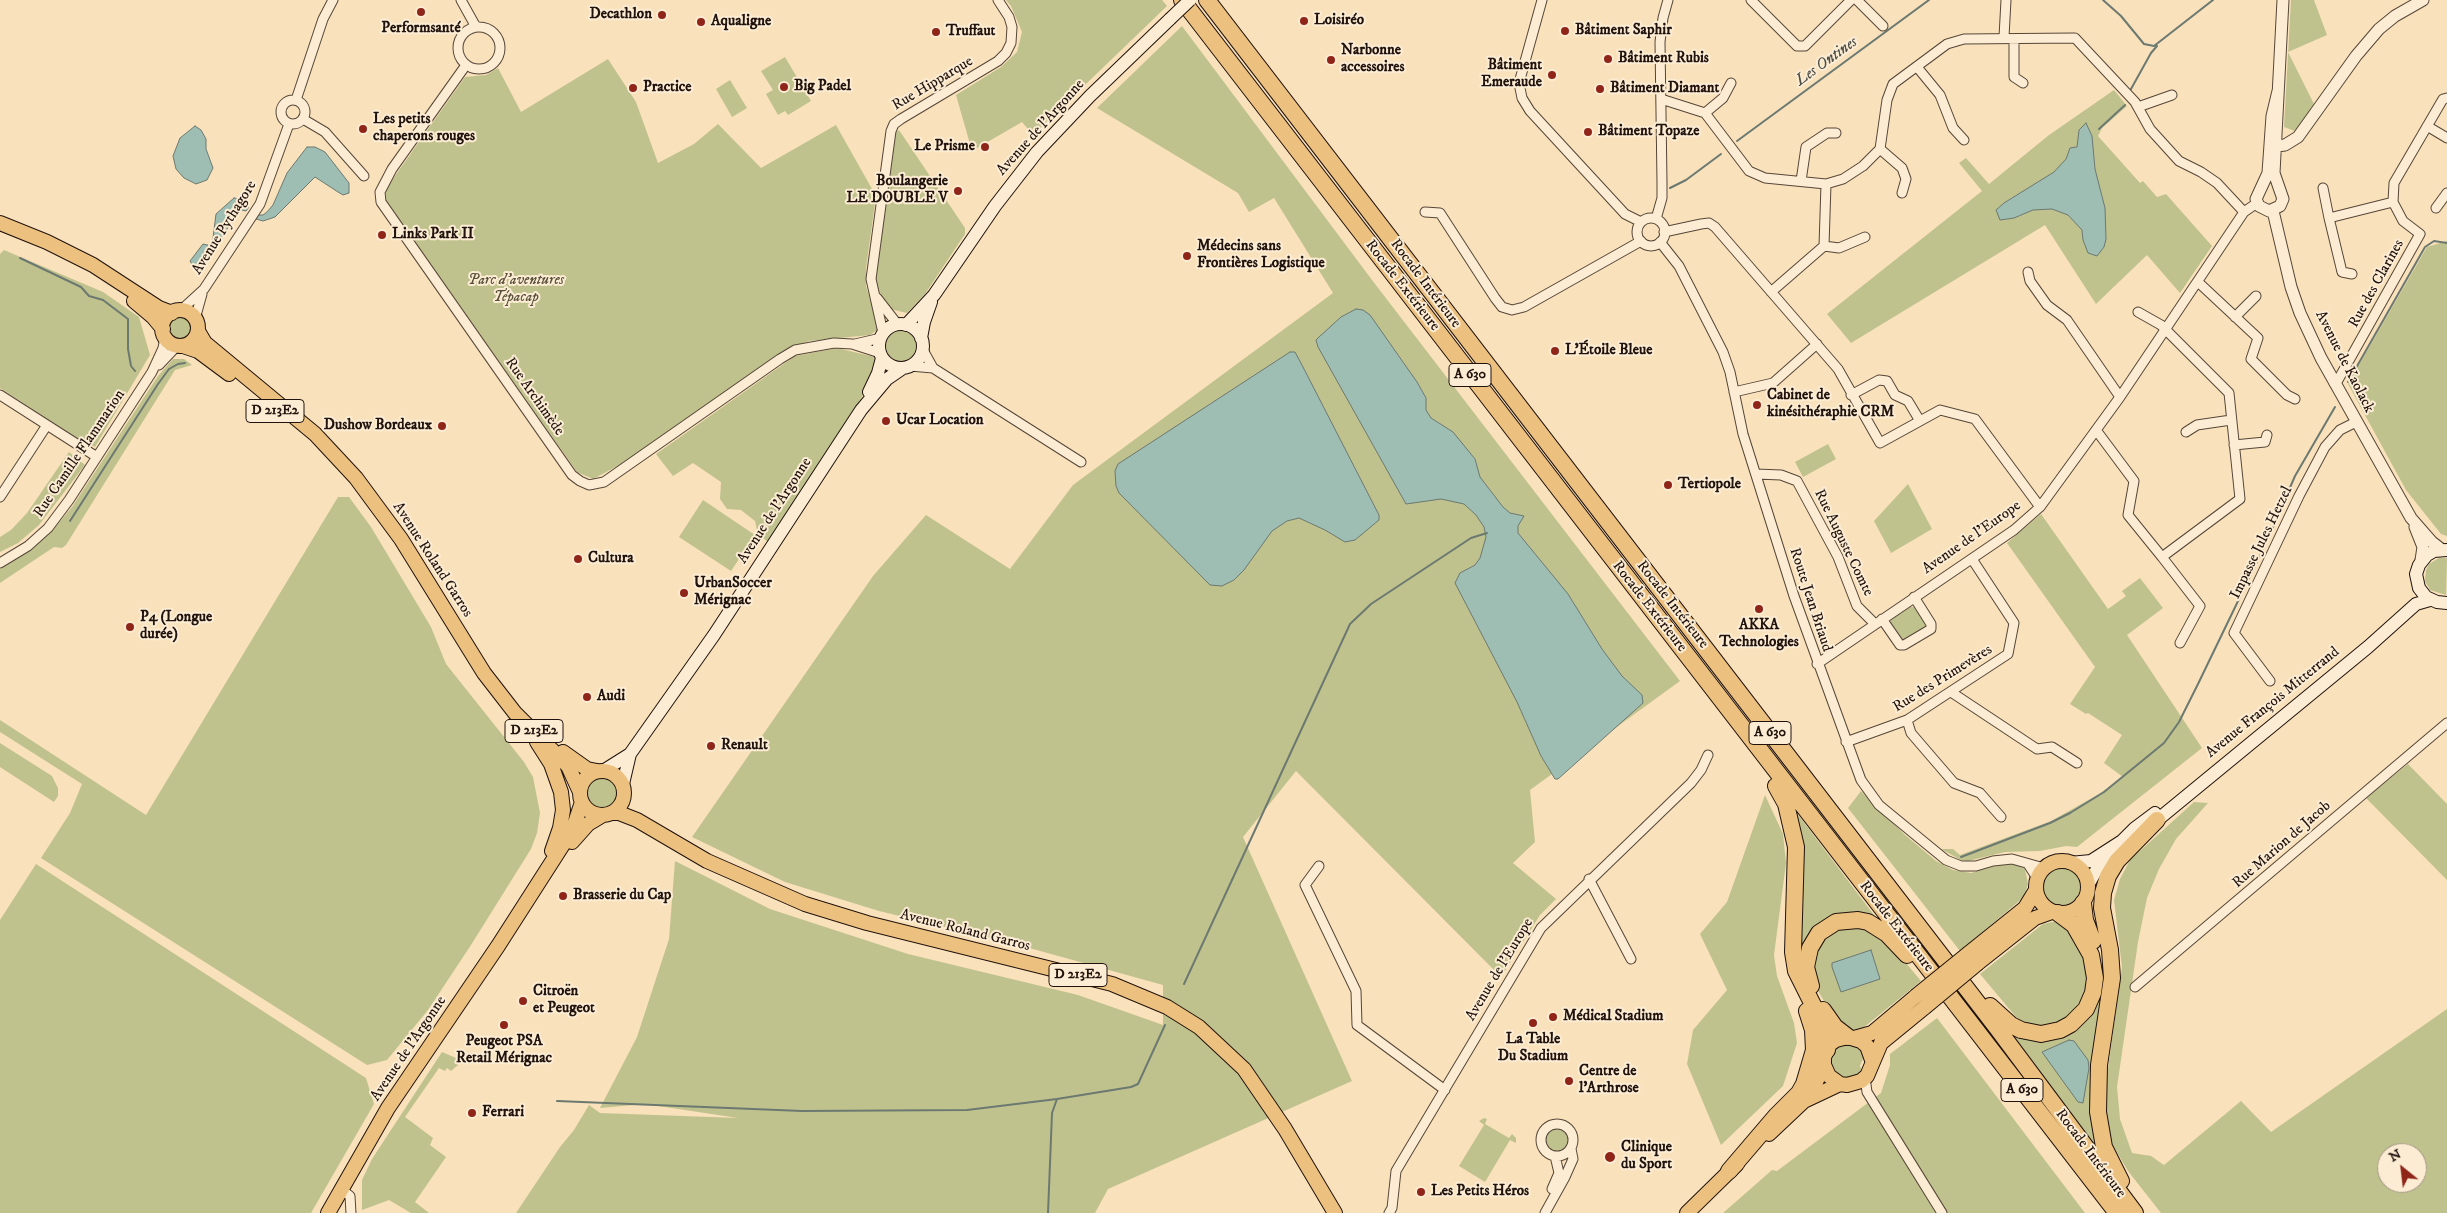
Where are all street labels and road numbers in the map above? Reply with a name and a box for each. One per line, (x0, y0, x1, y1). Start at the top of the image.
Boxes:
street label: Rue Hipparque (889, 53, 977, 115)
street label: Avenue de l'Argonne (993, 76, 1089, 180)
street label: Avenue Pythagore (189, 178, 261, 278)
street label: Rocade Intérieure (1386, 236, 1464, 332)
street label: Rocade Extérieure (1361, 237, 1443, 335)
street label: Rue des Clarines (2345, 237, 2409, 331)
street label: Avenue de Kaolack (2310, 308, 2378, 416)
street label: Rue Archimède (501, 355, 567, 439)
road number: A 630 (1449, 364, 1491, 386)
street label: Rue Camille Flammarion (31, 387, 129, 521)
road number: D 213E2 (246, 400, 304, 422)
street label: Avenue de l'Argonne (734, 455, 816, 567)
street label: Impasse Jules Hetzel (2227, 484, 2297, 602)
street label: Rue Auguste Comte (1809, 487, 1877, 599)
street label: Avenue de l'Europe (1919, 497, 2025, 579)
street label: Avenue Roland Garros (388, 499, 476, 621)
street label: Route Jean Briaud (1785, 546, 1835, 654)
street label: Rocade Intérieure (1632, 557, 1712, 653)
street label: Rocade Extérieure (1608, 558, 1690, 656)
street label: Rue des Primevères (1890, 641, 1996, 717)
street label: Avenue François Mitterrand (2203, 644, 2343, 762)
road number: D 213E2 (505, 719, 563, 742)
road number: A 630 (1749, 721, 1791, 744)
street label: Rue Marion de Jacob (2229, 797, 2335, 893)
street label: Rocade Extérieure (1855, 878, 1937, 976)
street label: Avenue Roland Garros (898, 906, 1032, 956)
street label: Avenue de l'Europe (1462, 916, 1538, 1024)
road number: D 213E2 (1049, 964, 1107, 986)
street label: Avenue de l'Argonne (367, 993, 451, 1105)
road number: A 630 (2001, 1078, 2043, 1102)
street label: Rocade Intérieure (2051, 1106, 2129, 1202)

